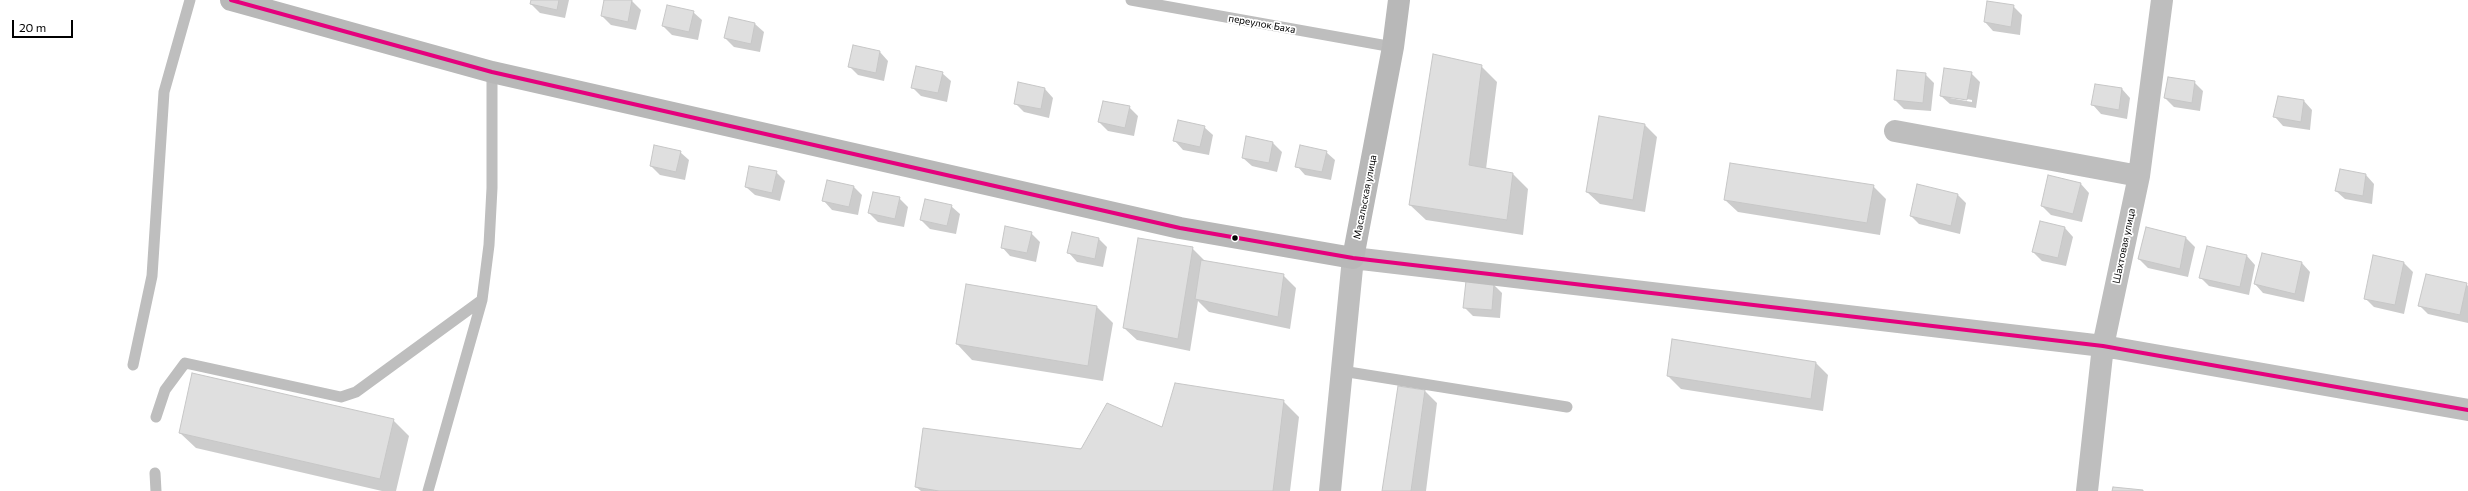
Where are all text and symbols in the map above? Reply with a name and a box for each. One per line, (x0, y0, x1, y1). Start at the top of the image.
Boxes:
scale bar (14, 12, 75, 38)
street label: переулок Баха (1228, 12, 1296, 36)
text: 20 m (19, 20, 46, 34)
street label: Масальская улица (1351, 154, 1379, 240)
street label: Шахтовая улица (2110, 207, 2138, 285)
unlabelled marker (1230, 233, 1240, 243)

